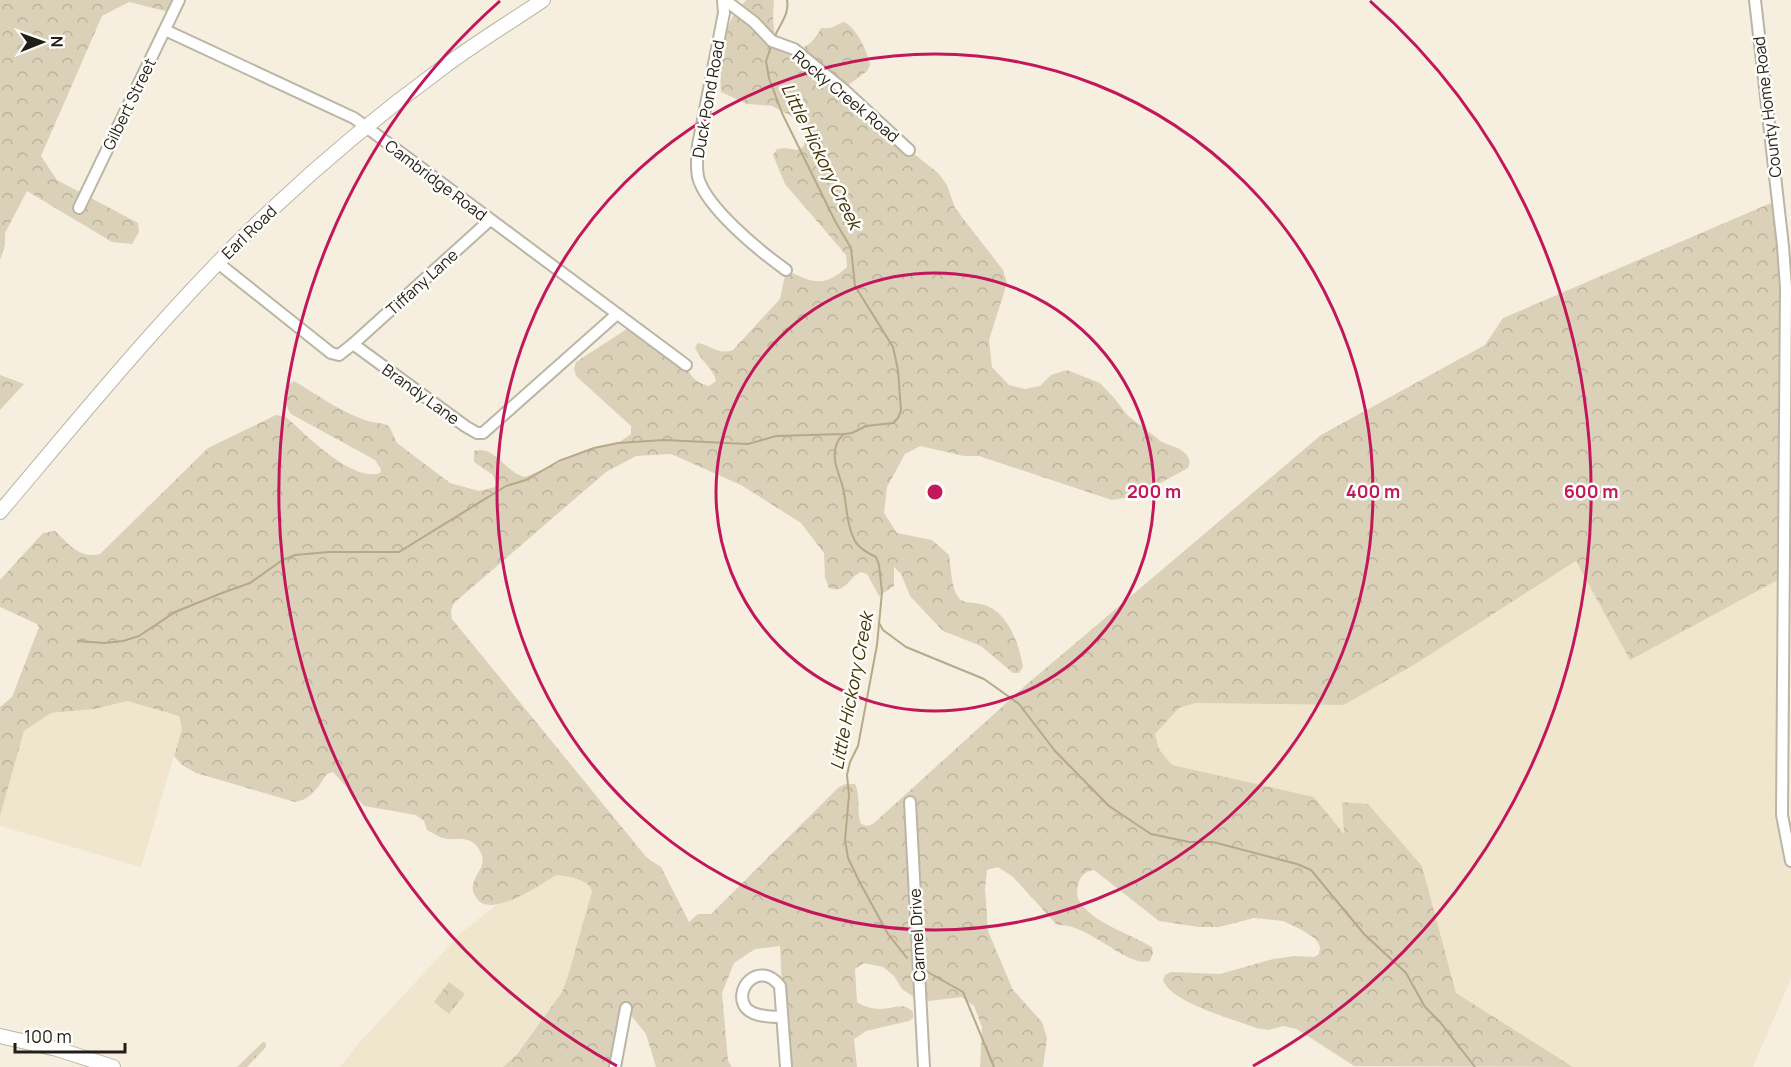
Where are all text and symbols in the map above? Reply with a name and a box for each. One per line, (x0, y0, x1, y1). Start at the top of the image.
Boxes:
north arrow (12, 12, 72, 72)
street label: County Home Road (1747, 35, 1787, 179)
text: N (46, 36, 68, 48)
street label: Duck Pond Road (687, 38, 729, 160)
street label: Rocky Creek Road (788, 45, 904, 147)
street label: Gilbert Street (97, 54, 161, 154)
water label: Little Hickory Creek (776, 79, 869, 236)
street label: Cambridge Road (381, 134, 491, 226)
street label: Earl Road (217, 200, 281, 264)
street label: Tiffany Lane (381, 244, 463, 320)
street label: Brandy Lane (378, 358, 464, 430)
text: 200 m (1127, 479, 1181, 503)
text: 400 m (1346, 479, 1400, 503)
text: 600 m (1564, 479, 1618, 503)
centre of rings (925, 482, 945, 502)
water label: Little Hickory Creek (824, 607, 879, 772)
street label: Carmel Drive (904, 888, 930, 982)
scale bar (15, 1016, 124, 1054)
text: 100 m (24, 1024, 72, 1048)

